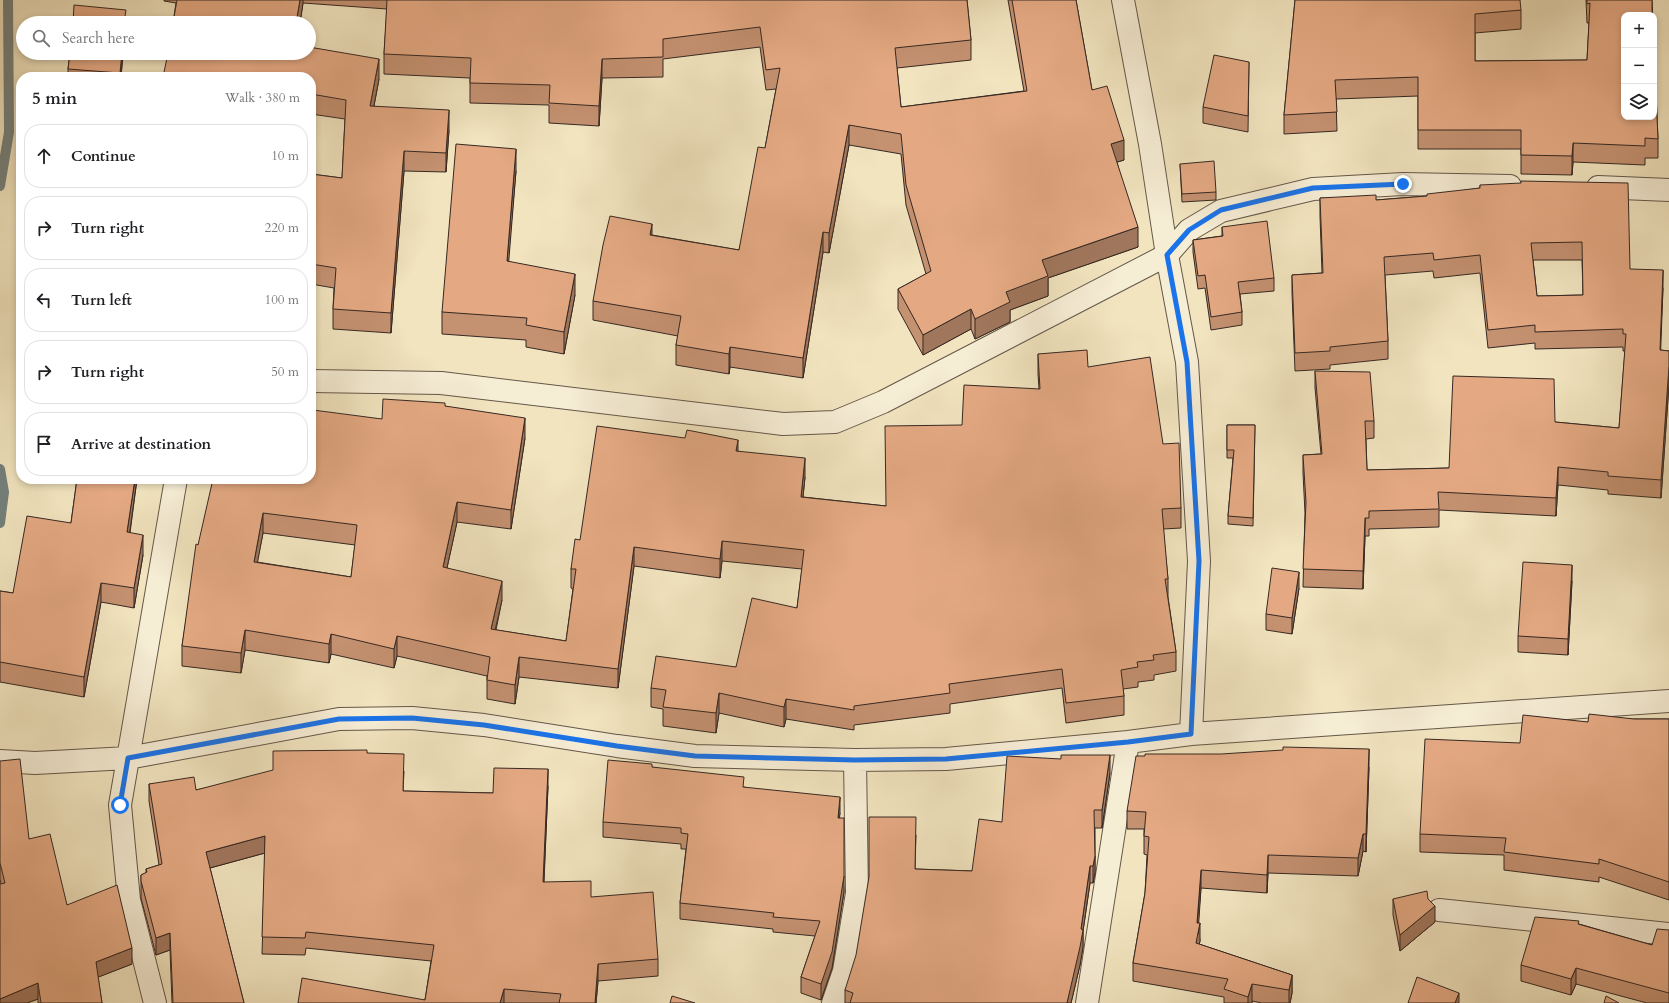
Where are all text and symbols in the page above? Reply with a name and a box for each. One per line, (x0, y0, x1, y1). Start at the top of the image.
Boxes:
map controls (1621, 12, 1657, 120)
button: + (1621, 12, 1657, 48)
search box (16, 16, 316, 60)
icon: search (30, 27, 52, 49)
text: Search here (62, 28, 135, 48)
button: − (1621, 48, 1657, 84)
button: layers (1621, 84, 1657, 120)
text: 5 min (32, 87, 77, 110)
text: Walk · 380 m (225, 89, 300, 107)
icon: ahead (33, 145, 55, 167)
text: Continue (71, 146, 136, 166)
text: 10 m (271, 147, 299, 165)
route end (1394, 175, 1412, 193)
icon: right (33, 217, 55, 239)
text: Turn right (71, 218, 144, 238)
text: 220 m (265, 219, 299, 237)
icon: left (33, 289, 55, 311)
text: Turn left (71, 290, 132, 310)
text: 100 m (265, 291, 299, 309)
icon: right (33, 361, 55, 383)
text: Turn right (71, 362, 144, 382)
text: 50 m (271, 363, 299, 381)
icon: arrive (33, 433, 55, 455)
text: Arrive at destination (71, 434, 211, 454)
route start (111, 796, 129, 814)

